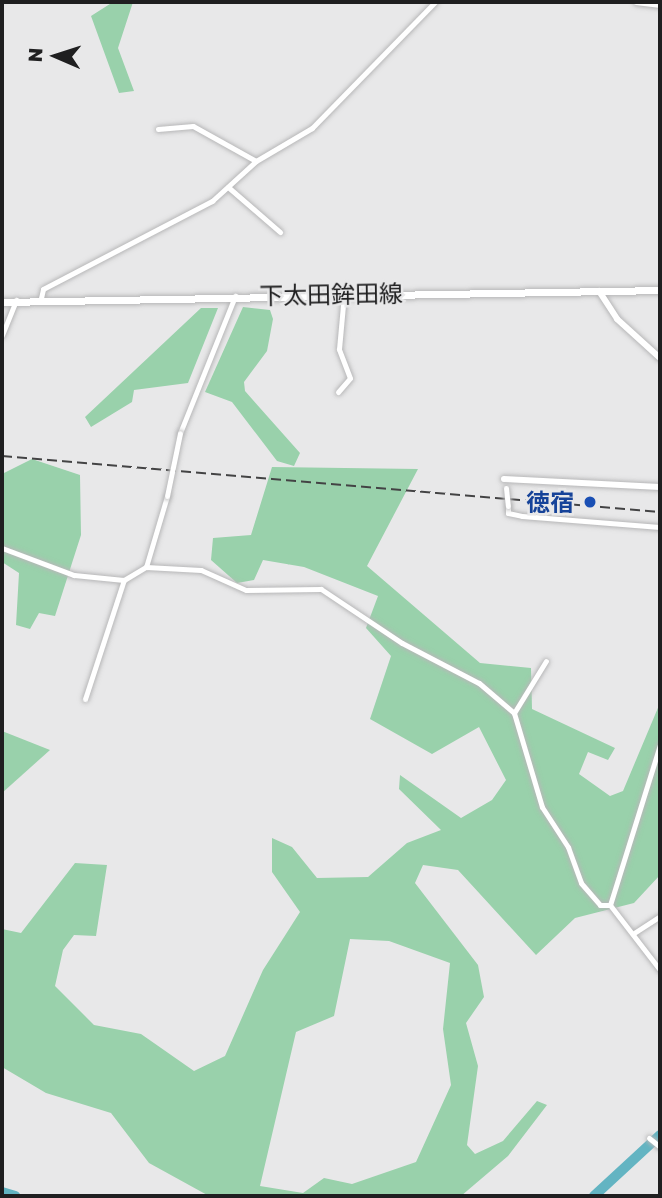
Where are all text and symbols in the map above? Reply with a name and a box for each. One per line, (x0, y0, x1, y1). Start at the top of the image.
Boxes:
north arrow (21, 21, 91, 91)
text: N (23, 47, 46, 63)
street label: 下太田鉾田線 (259, 278, 403, 310)
place label: 徳宿 (526, 488, 574, 516)
marker: 徳宿 (580, 492, 600, 512)

